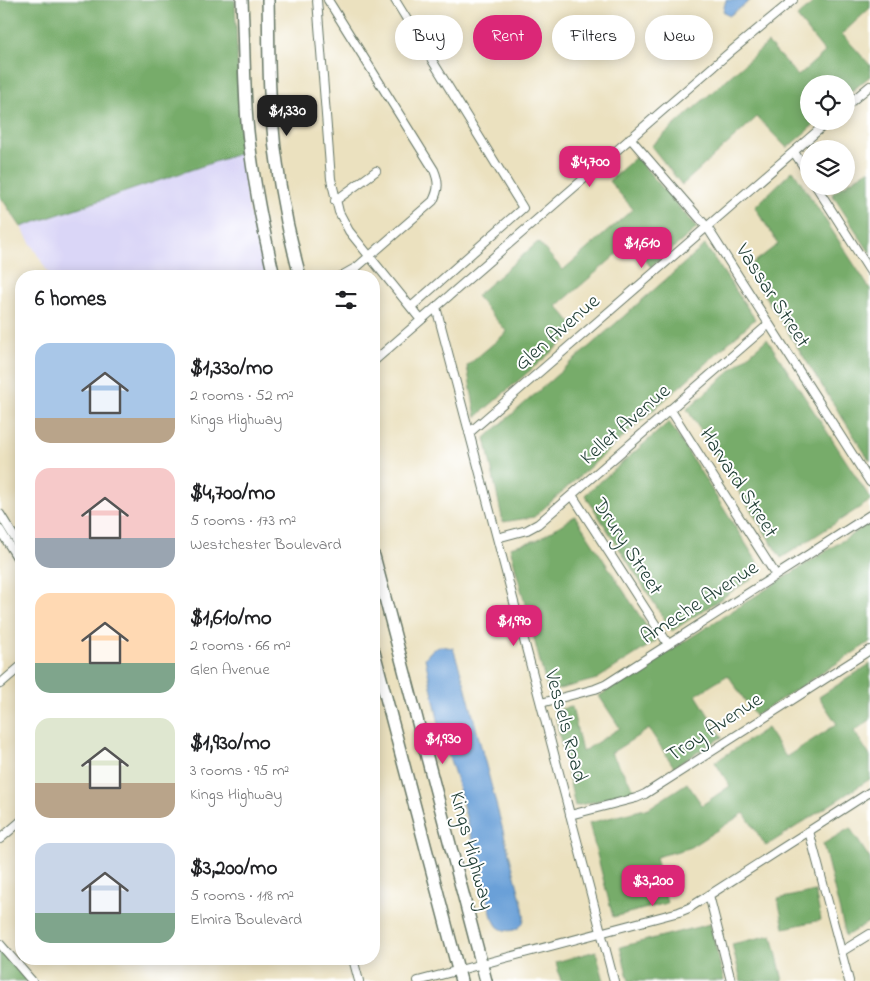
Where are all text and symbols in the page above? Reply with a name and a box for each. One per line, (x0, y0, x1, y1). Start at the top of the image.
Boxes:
chip: Buy (395, 15, 463, 60)
chip: Rent (473, 15, 542, 60)
chip: Filters (552, 15, 635, 60)
chip: New (645, 15, 713, 60)
map controls (800, 75, 855, 195)
button: locate (800, 75, 855, 130)
pin: $1,330 (246, 94, 328, 137)
text: $1,330 (268, 99, 306, 123)
button: layers (800, 140, 855, 195)
pin: $4,700 (549, 146, 631, 188)
text: $4,700 (570, 150, 610, 174)
pin: $1,610 (601, 226, 683, 269)
text: $1,610 (624, 231, 660, 255)
street label: Vassar Street (727, 237, 817, 354)
text: 6 homes (35, 285, 107, 315)
icon: filters (332, 286, 360, 314)
street label: Glen Avenue (509, 287, 608, 379)
text: $1,330/mo (190, 354, 273, 384)
icon: home (75, 363, 135, 423)
street label: Kellet Avenue (574, 377, 678, 473)
text: 2 rooms · 52 m² (190, 384, 294, 408)
text: Kings Highway (190, 408, 282, 432)
street label: Harvard Street (691, 422, 785, 544)
text: $4,700/mo (190, 479, 276, 509)
icon: home (75, 488, 135, 548)
street label: Drury Street (582, 492, 670, 602)
text: 5 rooms · 173 m² (190, 509, 296, 533)
text: Westchester Boulevard (190, 533, 341, 557)
street label: Ameche Avenue (635, 553, 765, 652)
text: $1,610/mo (190, 604, 272, 634)
pin: $1,990 (473, 604, 555, 647)
text: $1,990 (497, 609, 531, 633)
icon: home (75, 613, 135, 673)
text: 2 rooms · 66 m² (190, 634, 291, 658)
text: Glen Avenue (190, 658, 270, 682)
street label: Vessels Road (535, 666, 594, 786)
street label: Troy Avenue (661, 685, 771, 772)
pin: $1,930 (402, 722, 484, 765)
text: $1,930 (425, 727, 461, 751)
text: $1,930/mo (190, 729, 271, 759)
icon: home (75, 738, 135, 798)
text: 3 rooms · 95 m² (190, 759, 289, 783)
text: Kings Highway (190, 783, 282, 807)
street label: Kings Highway (439, 789, 501, 914)
text: $3,200/mo (190, 854, 277, 884)
icon: home (75, 863, 135, 923)
pin: $3,200 (612, 864, 694, 907)
text: $3,200 (633, 869, 673, 893)
text: 5 rooms · 118 m² (190, 884, 294, 908)
text: Elmira Boulevard (190, 908, 302, 932)

